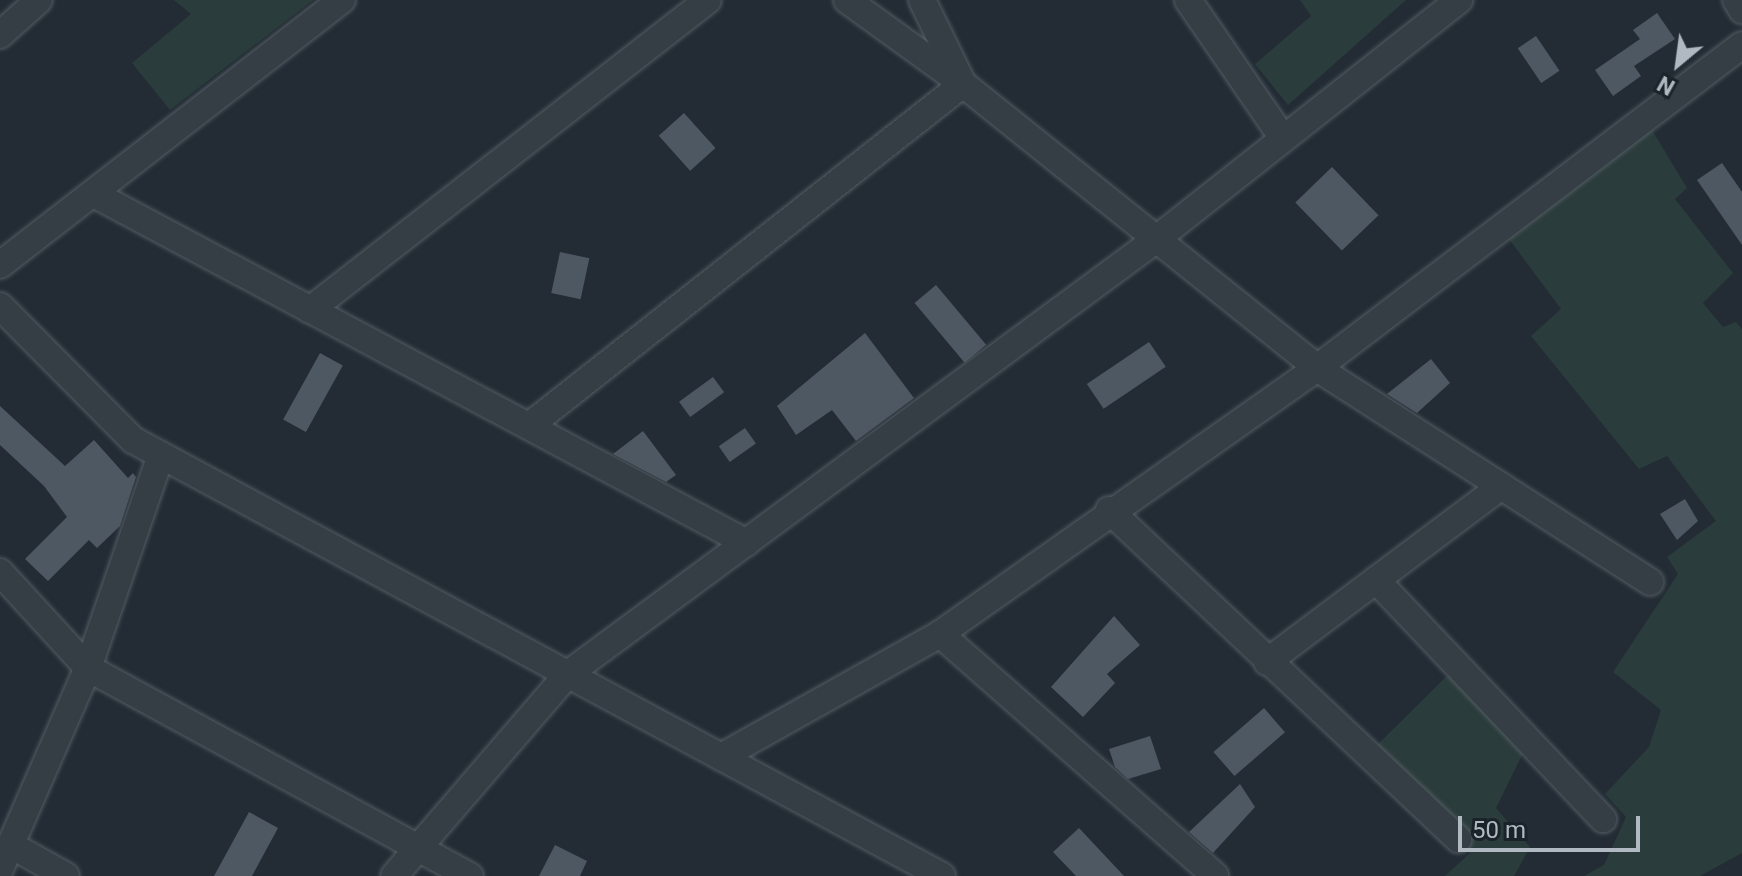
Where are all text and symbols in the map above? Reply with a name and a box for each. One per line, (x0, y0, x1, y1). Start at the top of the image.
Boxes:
north arrow (1638, 24, 1718, 104)
text: N (1653, 71, 1679, 100)
scale bar (1462, 800, 1644, 850)
text: 50 m (1472, 816, 1526, 844)

